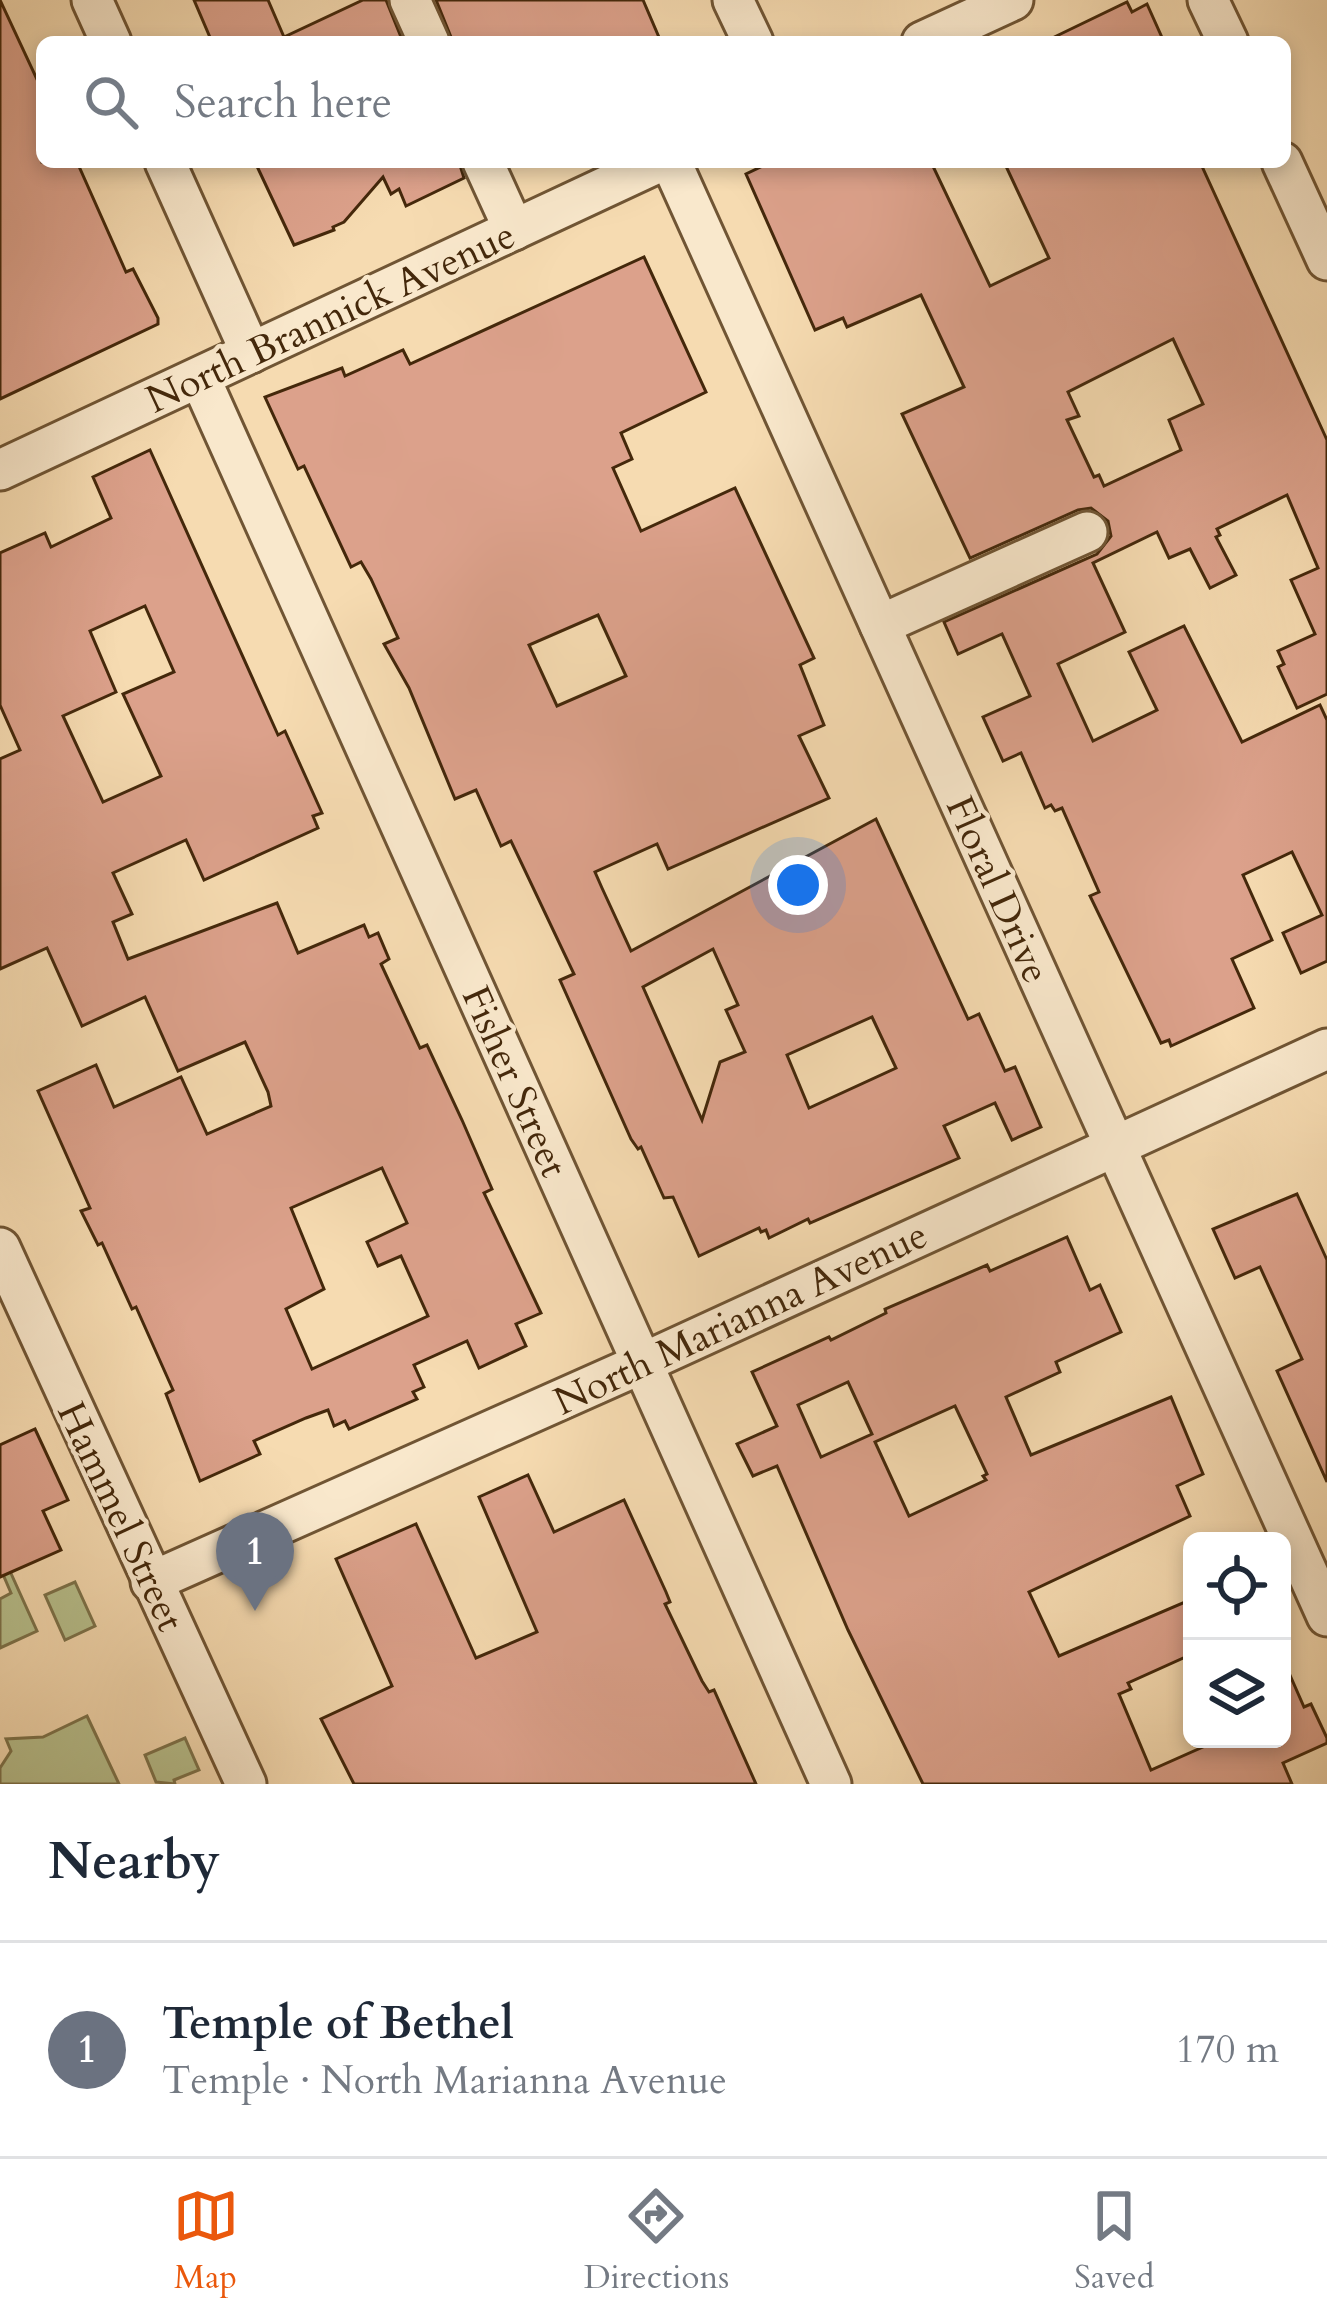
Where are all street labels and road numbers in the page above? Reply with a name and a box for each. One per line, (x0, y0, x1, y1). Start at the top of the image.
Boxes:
street label: North Brannick Avenue (138, 209, 524, 426)
street label: Floral Drive (933, 788, 1062, 991)
street label: Fisher Street (449, 978, 580, 1186)
street label: North Marianna Avenue (545, 1208, 936, 1428)
street label: Hammel Street (44, 1393, 197, 1640)

